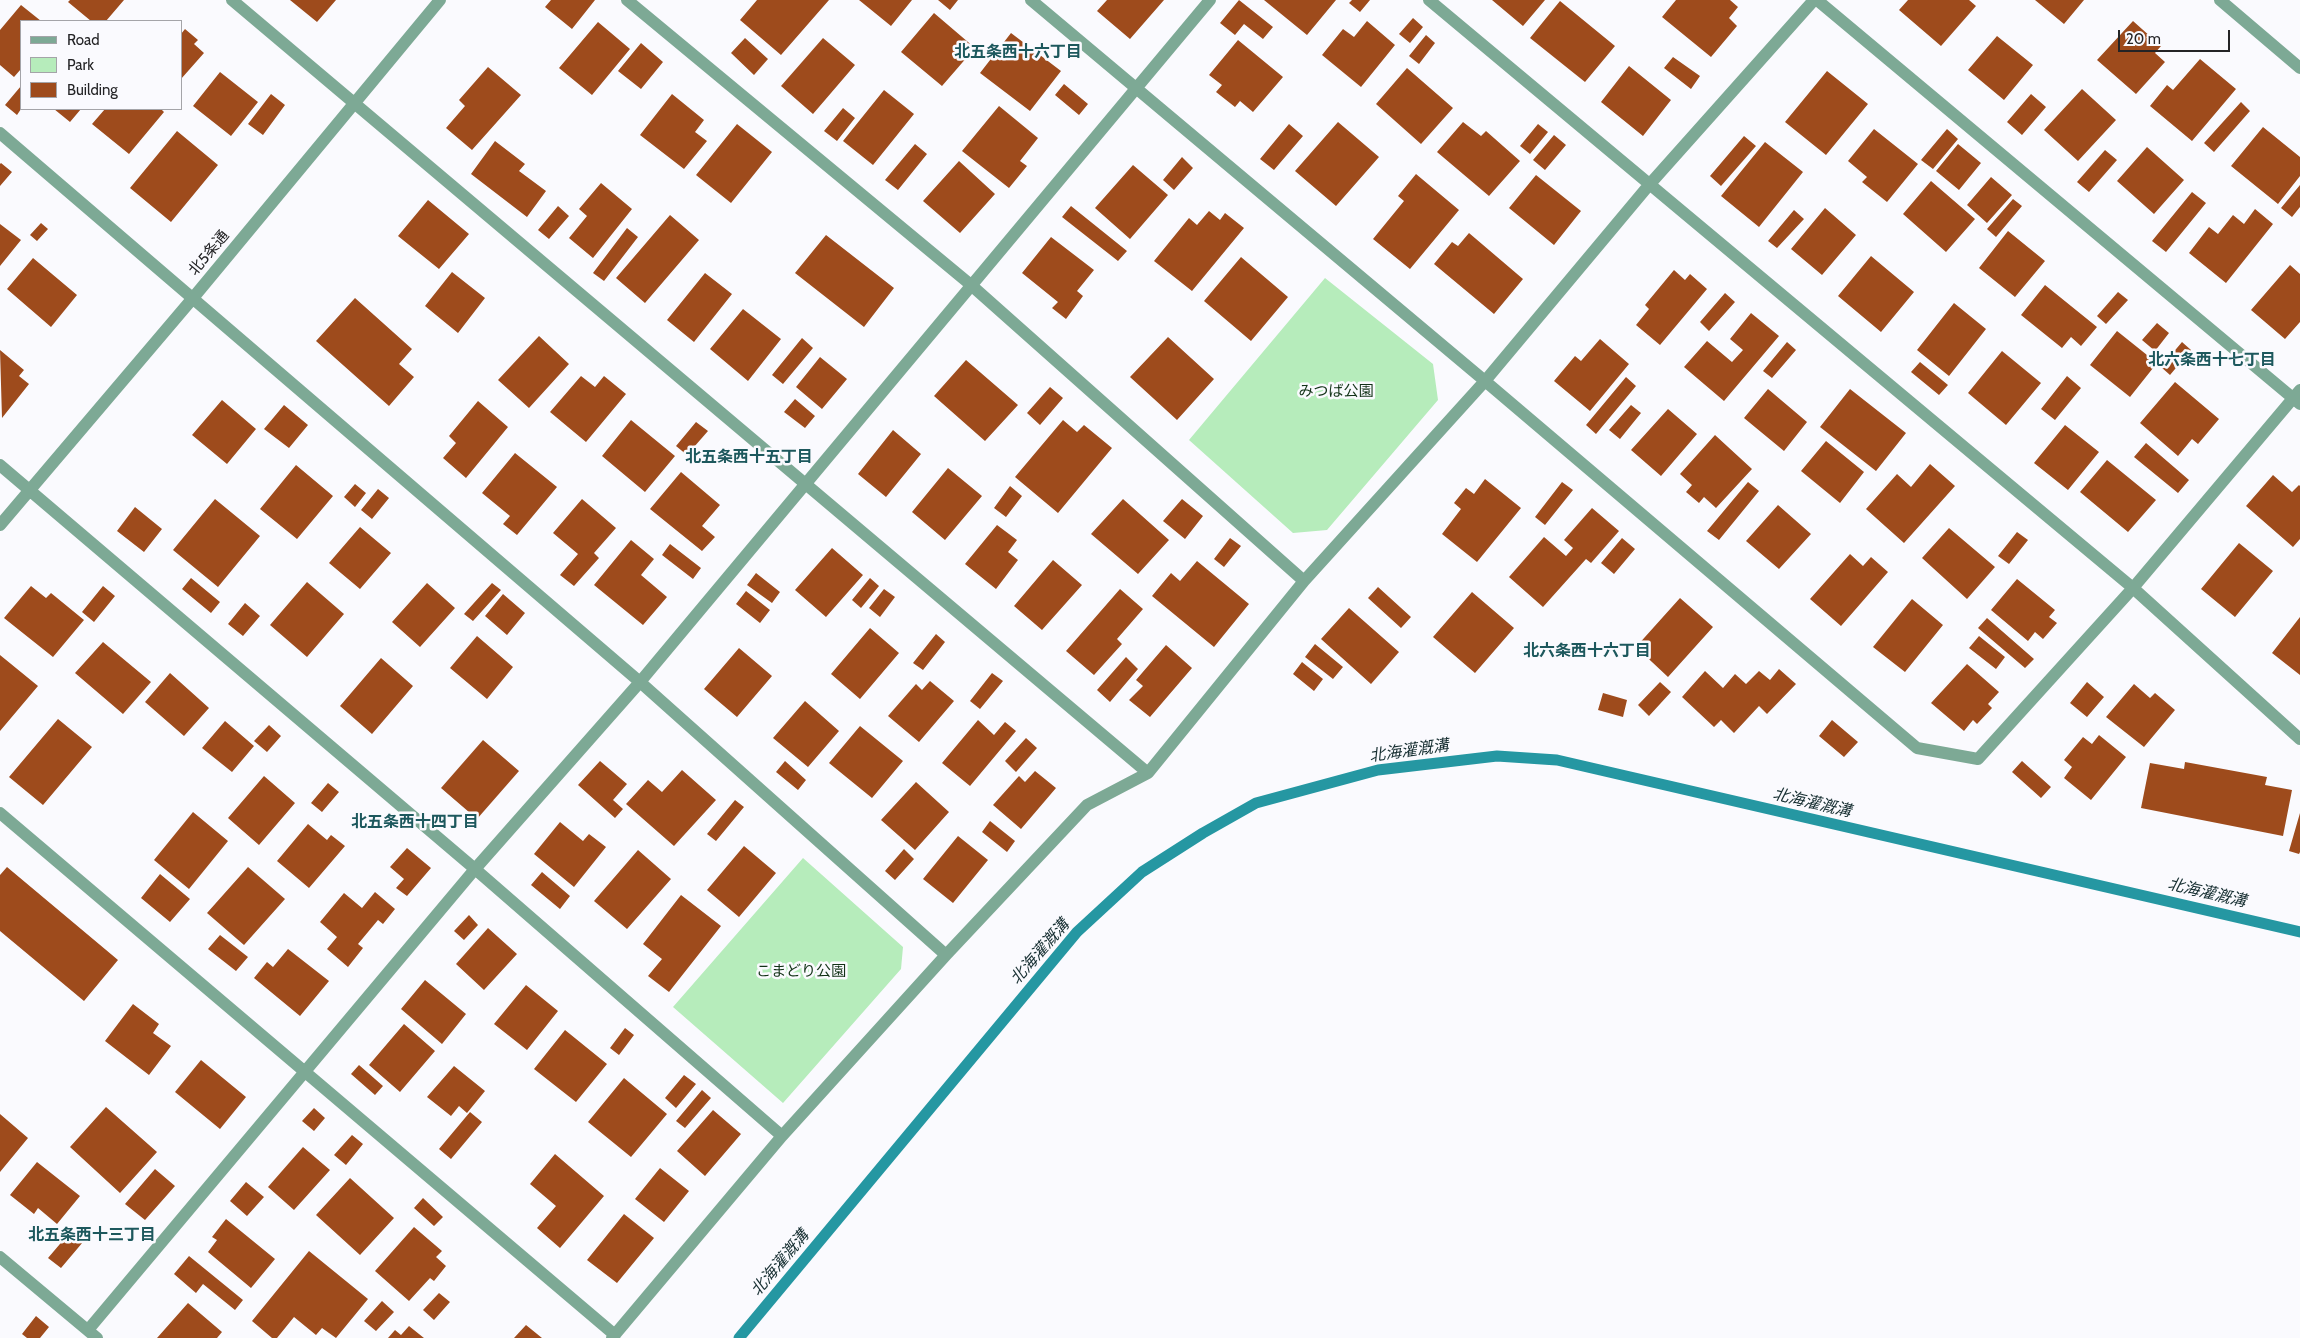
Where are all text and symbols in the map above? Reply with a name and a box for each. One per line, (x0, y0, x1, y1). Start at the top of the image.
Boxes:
legend (20, 20, 182, 110)
scale bar (2120, 20, 2232, 52)
text: 20 m (2126, 30, 2161, 48)
text: Road (67, 31, 100, 49)
district label: 北五条西十六丁目 (954, 42, 1082, 62)
text: Park (67, 56, 94, 74)
text: Building (67, 81, 118, 99)
street label: 北5条通 (185, 227, 233, 279)
district label: 北六条西十七丁目 (2148, 350, 2276, 370)
park label: みつば公園 (1299, 383, 1373, 401)
district label: 北五条西十五丁目 (685, 447, 813, 467)
district label: 北六条西十六丁目 (1523, 641, 1651, 661)
water label: 北海灌漑溝 (1368, 736, 1450, 766)
water label: 北海灌漑溝 (1771, 785, 1853, 821)
district label: 北五条西十四丁目 (351, 812, 479, 832)
water label: 北海灌漑溝 (2166, 875, 2248, 911)
water label: 北海灌漑溝 (1007, 916, 1073, 988)
park label: こまどり公園 (756, 963, 846, 981)
district label: 北五条西十三丁目 (28, 1225, 156, 1245)
water label: 北海灌漑溝 (747, 1226, 813, 1300)

